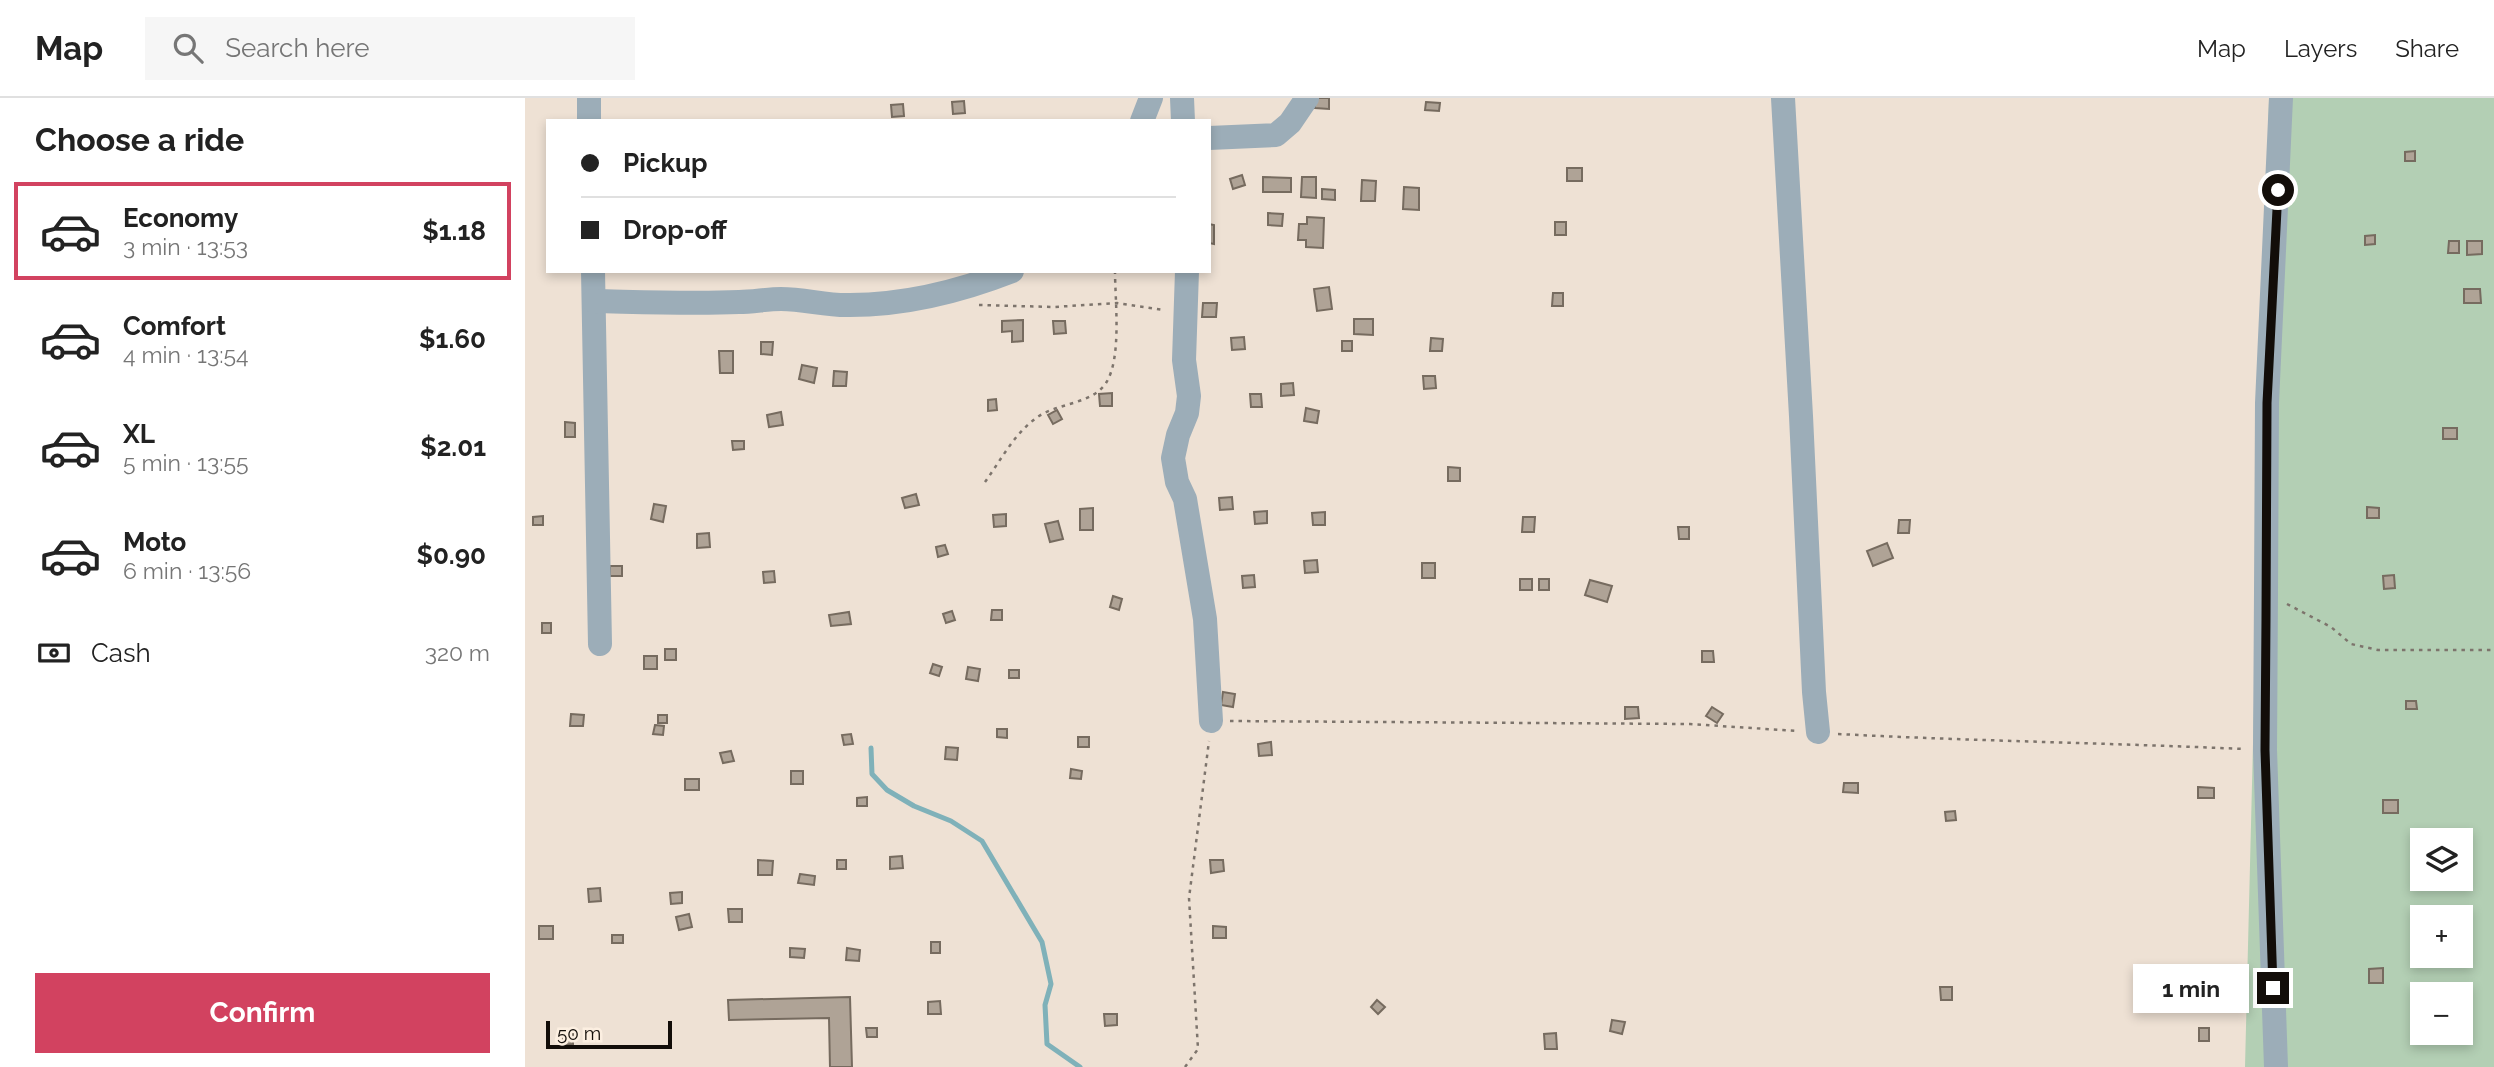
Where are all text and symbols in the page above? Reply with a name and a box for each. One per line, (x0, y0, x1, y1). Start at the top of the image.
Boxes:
search box (145, 17, 635, 80)
text: Map (35, 29, 103, 68)
icon: search (169, 29, 207, 67)
text: Search here (225, 33, 370, 63)
text: Map (2197, 34, 2246, 63)
text: Layers (2284, 34, 2357, 63)
text: Share (2395, 34, 2459, 63)
text: Choose a ride (35, 121, 244, 158)
text: Pickup (623, 148, 708, 178)
route start (2262, 174, 2294, 206)
icon: car (39, 200, 102, 263)
text: Economy (123, 203, 238, 233)
text: Drop-off (623, 215, 727, 245)
text: $1.18 (422, 216, 486, 246)
text: 3 min · 13:53 (123, 233, 248, 260)
icon: car (39, 308, 102, 371)
text: Comfort (123, 311, 226, 341)
text: $1.60 (419, 324, 486, 354)
text: 4 min · 13:54 (123, 341, 249, 368)
icon: car (39, 416, 102, 479)
text: XL (123, 419, 155, 449)
text: $2.01 (420, 432, 486, 462)
text: 5 min · 13:55 (123, 449, 249, 476)
icon: car (39, 524, 102, 587)
text: Moto (123, 527, 186, 557)
text: $0.90 (416, 540, 486, 570)
text: 6 min · 13:56 (123, 557, 251, 584)
icon: cash (35, 634, 73, 672)
text: Cash (91, 638, 151, 668)
text: 320 m (425, 639, 490, 666)
map controls (2410, 828, 2473, 1045)
button: layers (2410, 828, 2473, 891)
button: + (2410, 905, 2473, 968)
callout: 1 min (2133, 964, 2249, 1012)
route end (2257, 972, 2289, 1004)
button: Confirm (35, 973, 490, 1053)
text: 1 min (2162, 975, 2220, 1002)
button: − (2410, 982, 2473, 1045)
scale bar (546, 1018, 672, 1050)
text: 50 m (557, 1022, 601, 1044)

